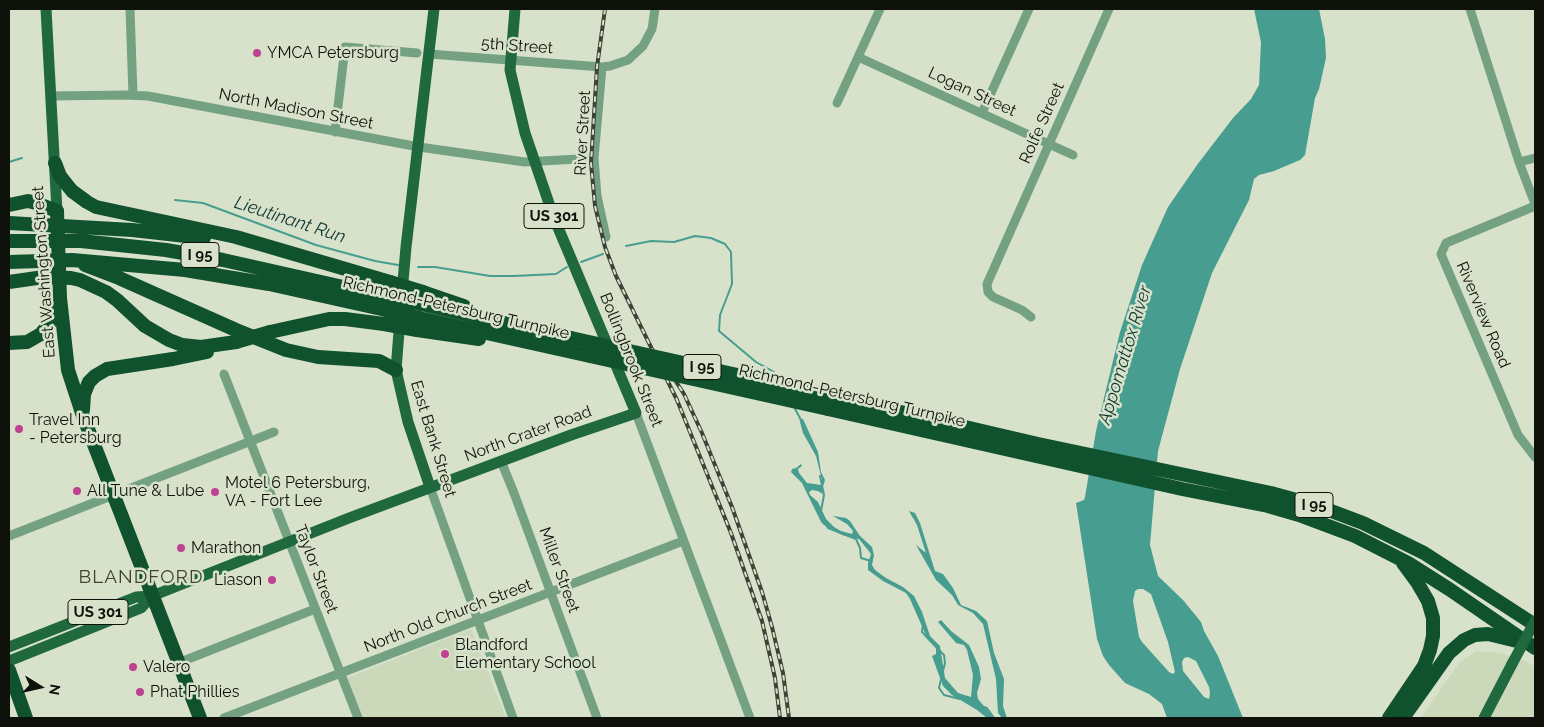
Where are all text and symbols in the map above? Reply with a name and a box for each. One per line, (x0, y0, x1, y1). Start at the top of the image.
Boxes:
street label: 5th Street (480, 34, 554, 58)
place label: YMCA Petersburg (267, 43, 399, 63)
marker: YMCA Petersburg (251, 47, 263, 59)
street label: Logan Street (925, 63, 1019, 121)
street label: Rolfe Street (1016, 79, 1068, 167)
street label: North Madison Street (217, 85, 375, 133)
street label: River Street (571, 90, 595, 176)
street label: East Washington Street (28, 185, 60, 359)
water label: Lieutinant Run (232, 192, 348, 248)
road number: US 301 (524, 204, 584, 228)
road number: I 95 (181, 242, 219, 268)
street label: Riverview Road (1452, 259, 1514, 371)
street label: Richmond-Petersburg Turnpike (341, 273, 571, 343)
water label: Appomattox River (1094, 283, 1156, 427)
street label: Bollingbrook Street (595, 290, 667, 430)
road number: I 95 (683, 354, 721, 380)
street label: Richmond-Petersburg Turnpike (737, 361, 967, 431)
street label: East Bank Street (406, 378, 460, 500)
street label: North Crater Road (462, 402, 594, 466)
place label: Travel Inn - Petersburg (29, 410, 122, 448)
marker: Travel Inn - Petersburg (13, 423, 25, 435)
place label: Motel 6 Petersburg, VA - Fort Lee (225, 473, 370, 511)
place label: All Tune & Lube (87, 481, 204, 501)
marker: All Tune & Lube (71, 485, 83, 497)
marker: Motel 6 Petersburg, VA - Fort Lee (209, 486, 221, 498)
road number: I 95 (1295, 492, 1333, 518)
street label: Taylor Street (290, 522, 342, 616)
street label: Miller Street (535, 525, 583, 615)
place label: Marathon (191, 538, 261, 558)
marker: Marathon (175, 542, 187, 554)
district label: BLANDFORD (77, 566, 205, 588)
place label: Liason (214, 570, 262, 590)
marker: Liason (266, 574, 278, 586)
street label: North Old Church Street (361, 575, 535, 657)
road number: US 301 (68, 600, 128, 624)
place label: Blandford Elementary School (455, 635, 595, 673)
marker: Blandford Elementary School (439, 648, 451, 660)
place label: Valero (143, 657, 190, 677)
marker: Valero (127, 661, 139, 673)
north arrow (15, 662, 65, 712)
place label: Phat Phillies (150, 682, 239, 702)
text: N (46, 683, 64, 696)
marker: Phat Phillies (134, 686, 146, 698)

